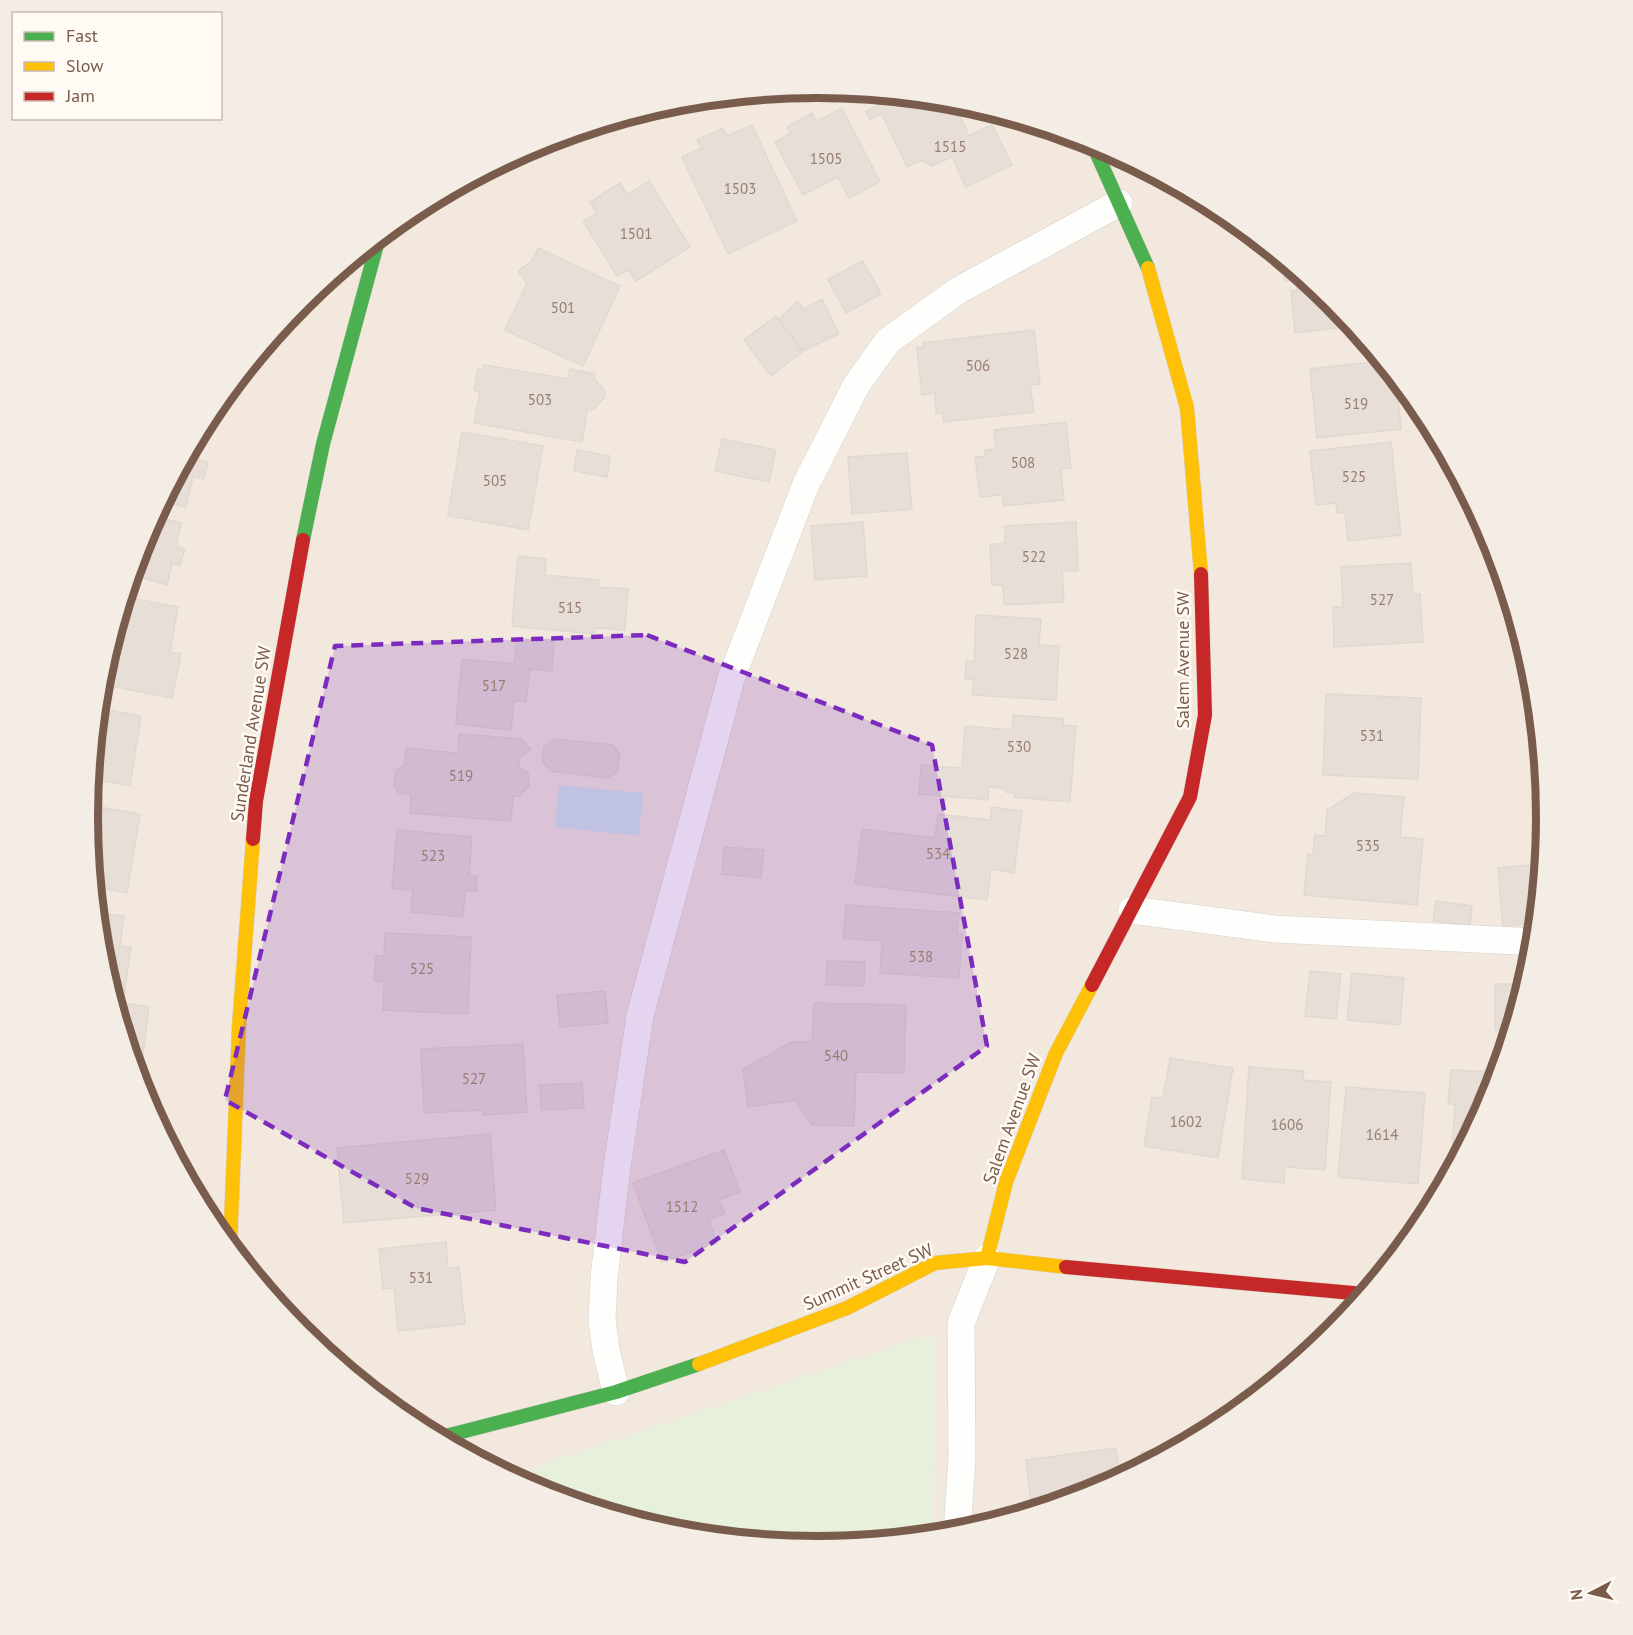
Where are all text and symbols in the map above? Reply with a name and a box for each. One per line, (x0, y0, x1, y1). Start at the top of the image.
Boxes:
legend (12, 12, 222, 120)
text: Fast (66, 24, 98, 47)
text: Slow (66, 54, 104, 77)
text: Jam (65, 84, 95, 107)
house number: 1515 (934, 137, 966, 156)
house number: 1505 (810, 149, 842, 168)
house number: 1503 (724, 179, 756, 198)
house number: 1501 (620, 224, 652, 243)
house number: 501 (551, 298, 575, 317)
house number: 506 (966, 356, 990, 375)
house number: 503 (528, 390, 552, 409)
house number: 519 (1344, 394, 1368, 413)
house number: 508 (1011, 453, 1035, 472)
house number: 525 (1342, 467, 1366, 486)
house number: 505 (483, 471, 507, 490)
house number: 522 (1022, 547, 1046, 566)
house number: 527 (1370, 590, 1394, 609)
street label: Salem Avenue SW (1171, 591, 1194, 729)
house number: 515 (558, 598, 582, 617)
street label: Sunderland Avenue SW (225, 644, 276, 823)
house number: 528 (1004, 644, 1028, 663)
house number: 517 (482, 676, 506, 695)
house number: 531 (1360, 726, 1384, 745)
house number: 530 (1007, 737, 1031, 756)
house number: 519 (449, 766, 473, 785)
house number: 535 (1356, 836, 1380, 855)
house number: 534 (926, 844, 950, 863)
house number: 523 (421, 846, 445, 865)
house number: 538 (909, 947, 933, 966)
house number: 525 (410, 959, 434, 978)
house number: 540 (824, 1046, 848, 1065)
street label: Salem Avenue SW (977, 1050, 1046, 1187)
house number: 527 (462, 1069, 486, 1088)
house number: 1602 (1170, 1112, 1202, 1131)
house number: 1606 (1271, 1115, 1303, 1134)
house number: 1614 (1366, 1125, 1398, 1144)
house number: 529 (405, 1169, 429, 1188)
house number: 1512 (666, 1197, 698, 1216)
street label: Summit Street SW (799, 1238, 936, 1315)
house number: 531 (409, 1268, 433, 1287)
north arrow (1561, 1563, 1621, 1623)
text: N (1566, 1588, 1587, 1601)

